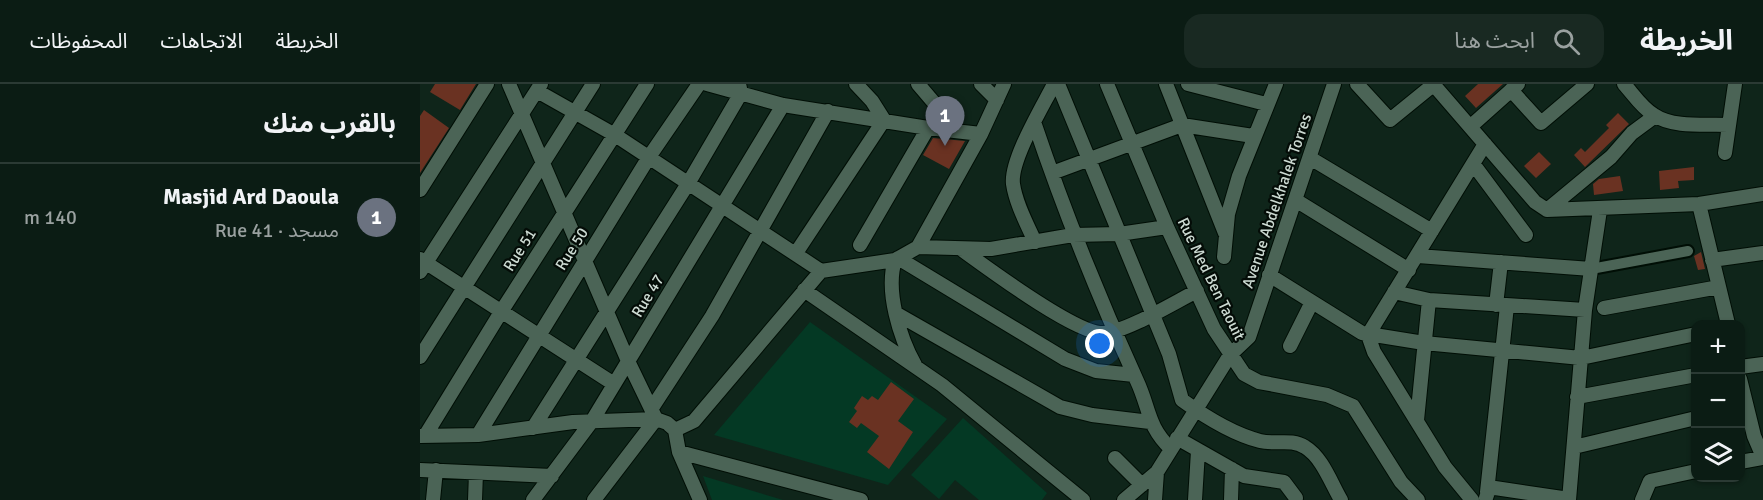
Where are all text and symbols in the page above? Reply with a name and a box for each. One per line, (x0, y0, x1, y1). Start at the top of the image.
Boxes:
search box (1184, 14, 1604, 68)
text: الخريطة (1640, 24, 1733, 58)
icon: search (1550, 25, 1583, 58)
text: ابحث هنا (1454, 27, 1535, 54)
text: المحفوظات (30, 28, 127, 54)
text: الاتجاهات (160, 28, 242, 54)
text: الخريطة (275, 28, 338, 54)
pin: 1 (926, 97, 964, 146)
text: بالقرب منك (264, 108, 396, 140)
street label: Avenue Abdelkhalek Torres (1238, 111, 1316, 291)
text: Masjid Ard Daoula (163, 183, 339, 210)
text: 140 m (24, 205, 77, 230)
text: 1 (371, 205, 382, 230)
street label: Rue Med Ben Taouit (1173, 214, 1250, 344)
text: مسجد · Rue 41 (215, 218, 339, 243)
street label: Rue 50 (551, 224, 593, 274)
street label: Rue 51 (499, 225, 541, 275)
street label: Rue 47 (627, 271, 669, 321)
map controls (1691, 320, 1745, 482)
button: + (1691, 320, 1745, 374)
your location (1085, 329, 1114, 358)
button: − (1691, 374, 1745, 428)
button: layers (1691, 428, 1745, 482)

